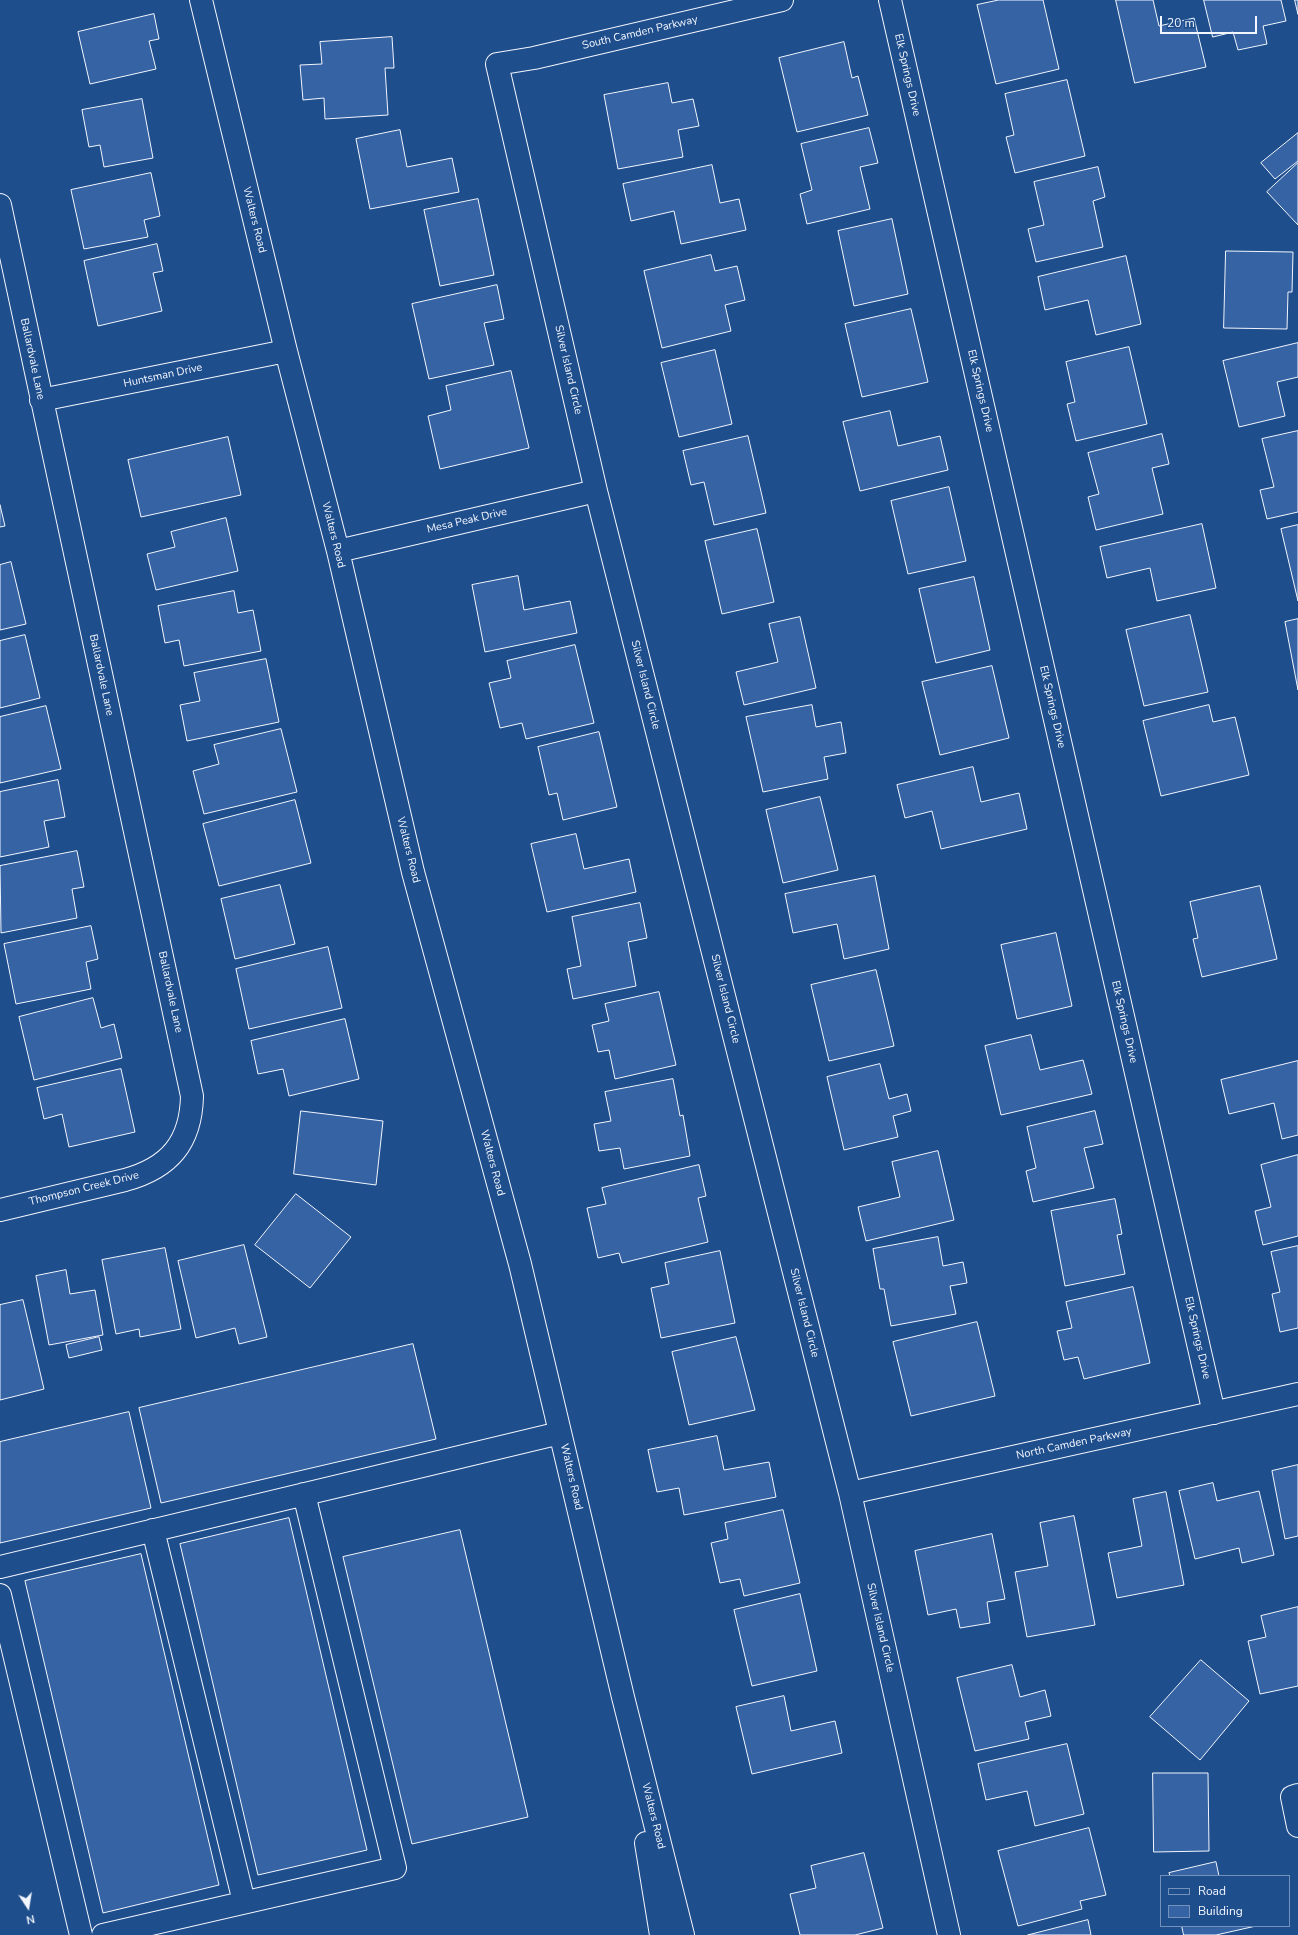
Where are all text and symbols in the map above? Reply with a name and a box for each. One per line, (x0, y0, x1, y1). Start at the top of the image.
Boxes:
scale bar (1162, 8, 1259, 34)
street label: South Camden Parkway (581, 13, 699, 53)
text: 20 m (1167, 15, 1195, 31)
street label: Elk Springs Drive (891, 32, 923, 118)
street label: Walters Road (239, 186, 269, 254)
street label: Ballardvale Lane (17, 317, 47, 401)
street label: Silver Island Circle (551, 324, 585, 416)
street label: Elk Springs Drive (964, 348, 996, 434)
street label: Huntsman Drive (122, 361, 204, 391)
street label: Walters Road (318, 501, 348, 569)
street label: Mesa Peak Drive (426, 505, 508, 537)
street label: Ballardvale Lane (86, 633, 116, 717)
street label: Silver Island Circle (628, 639, 662, 731)
street label: Elk Springs Drive (1036, 664, 1068, 750)
street label: Walters Road (393, 816, 423, 884)
street label: Ballardvale Lane (155, 950, 185, 1034)
street label: Silver Island Circle (708, 953, 742, 1045)
street label: Elk Springs Drive (1108, 979, 1140, 1065)
street label: Walters Road (477, 1129, 507, 1197)
street label: Thompson Creek Drive (28, 1169, 140, 1209)
street label: Silver Island Circle (787, 1267, 821, 1359)
street label: Elk Springs Drive (1181, 1295, 1213, 1381)
street label: North Camden Parkway (1015, 1425, 1133, 1463)
street label: Walters Road (557, 1443, 585, 1511)
street label: Silver Island Circle (863, 1582, 897, 1674)
street label: Walters Road (638, 1782, 668, 1850)
legend (1160, 1875, 1290, 1927)
text: Road (1198, 1883, 1226, 1899)
north arrow (8, 1887, 48, 1927)
text: Building (1198, 1903, 1243, 1919)
text: N (25, 1911, 36, 1927)

